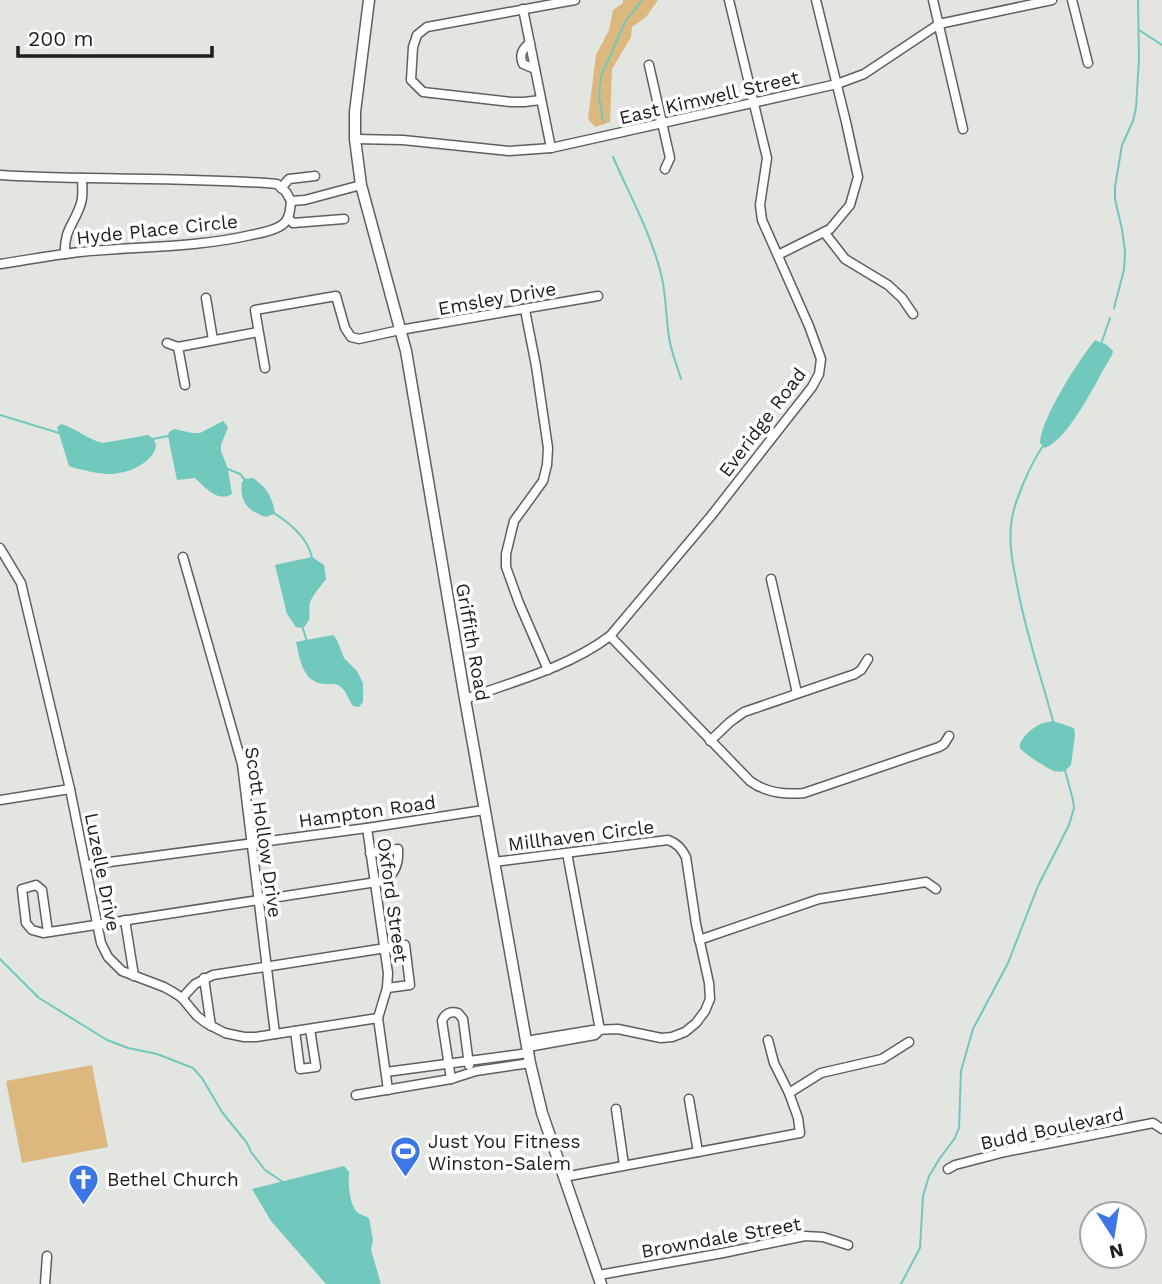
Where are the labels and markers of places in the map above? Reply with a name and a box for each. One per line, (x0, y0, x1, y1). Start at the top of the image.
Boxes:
place label: Just You Fitness Winston-Salem (428, 1130, 580, 1175)
sports icon: Just You Fitness Winston-Salem (388, 1135, 422, 1179)
church icon: Bethel Church (67, 1162, 101, 1206)
place label: Bethel Church (107, 1168, 239, 1191)

